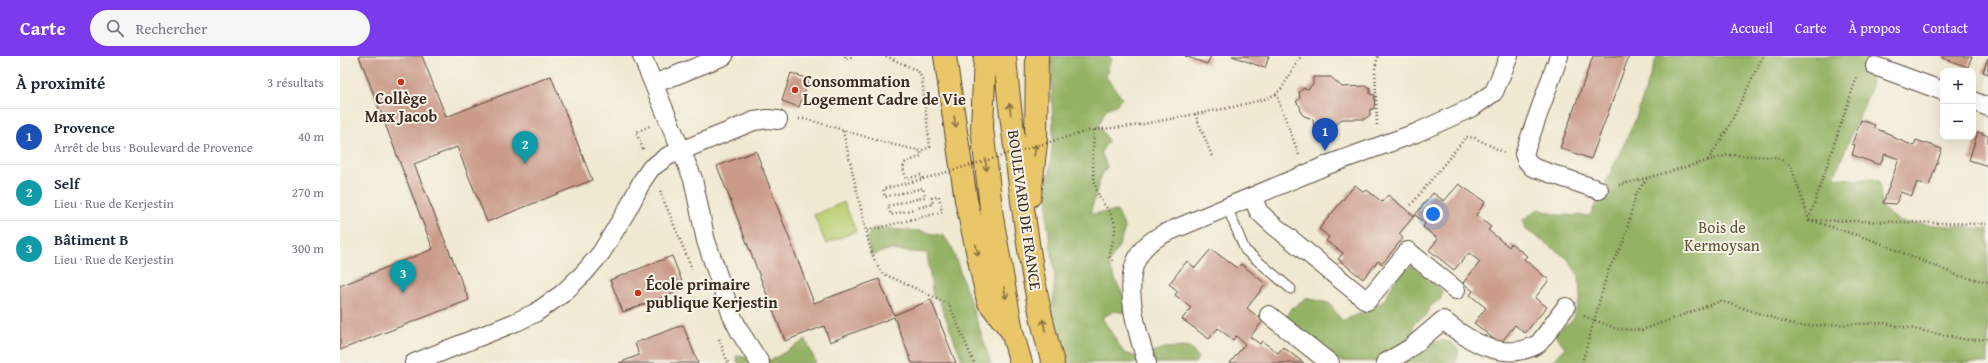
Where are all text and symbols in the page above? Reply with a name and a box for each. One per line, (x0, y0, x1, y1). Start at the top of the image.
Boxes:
search box (90, 10, 370, 46)
text: Carte (20, 14, 66, 42)
icon: search (104, 17, 126, 39)
text: Rechercher (136, 18, 207, 39)
text: Accueil (1730, 18, 1773, 38)
text: Carte (1795, 18, 1827, 38)
text: À propos (1849, 18, 1901, 38)
text: Contact (1923, 18, 1968, 38)
map controls (1940, 68, 1976, 140)
button: + (1940, 68, 1976, 104)
place label: Consommation Logement Cadre de Vie (803, 69, 966, 111)
text: À proximité (16, 70, 105, 95)
text: 3 résultats (267, 73, 324, 92)
marker: Collège Max Jacob (396, 77, 406, 87)
marker: Consommation Logement Cadre de Vie (790, 85, 800, 95)
place label: Collège Max Jacob (365, 86, 437, 128)
one-way arrow (1006, 103, 1014, 116)
button: − (1940, 104, 1976, 140)
one-way arrow (951, 115, 959, 128)
text: Provence (54, 117, 115, 138)
pin: 1 (1312, 118, 1338, 151)
text: 1 (26, 127, 32, 146)
text: 40 m (298, 127, 324, 146)
street label: BOULEVARD DE FRANCE (1002, 128, 1048, 292)
pin: 2 (512, 131, 538, 164)
text: Arrêt de bus · Boulevard de Provence (54, 138, 253, 157)
one-way arrow (1031, 144, 1039, 157)
one-way arrow (983, 158, 990, 171)
text: Self (54, 173, 79, 194)
text: 2 (26, 183, 32, 202)
text: 270 m (292, 183, 324, 202)
text: Lieu · Rue de Kerjestin (54, 194, 174, 213)
your location (1423, 204, 1443, 224)
park label: Bois de Kermoysan (1684, 215, 1760, 257)
text: Bâtiment B (54, 229, 129, 250)
text: 3 (26, 239, 32, 258)
text: 300 m (292, 239, 324, 258)
one-way arrow (973, 244, 981, 257)
text: Lieu · Rue de Kerjestin (54, 250, 174, 269)
pin: 3 (390, 260, 416, 293)
place label: École primaire publique Kerjestin (646, 272, 778, 314)
one-way arrow (1002, 286, 1010, 299)
marker: École primaire publique Kerjestin (633, 288, 643, 298)
one-way arrow (1039, 319, 1047, 332)

